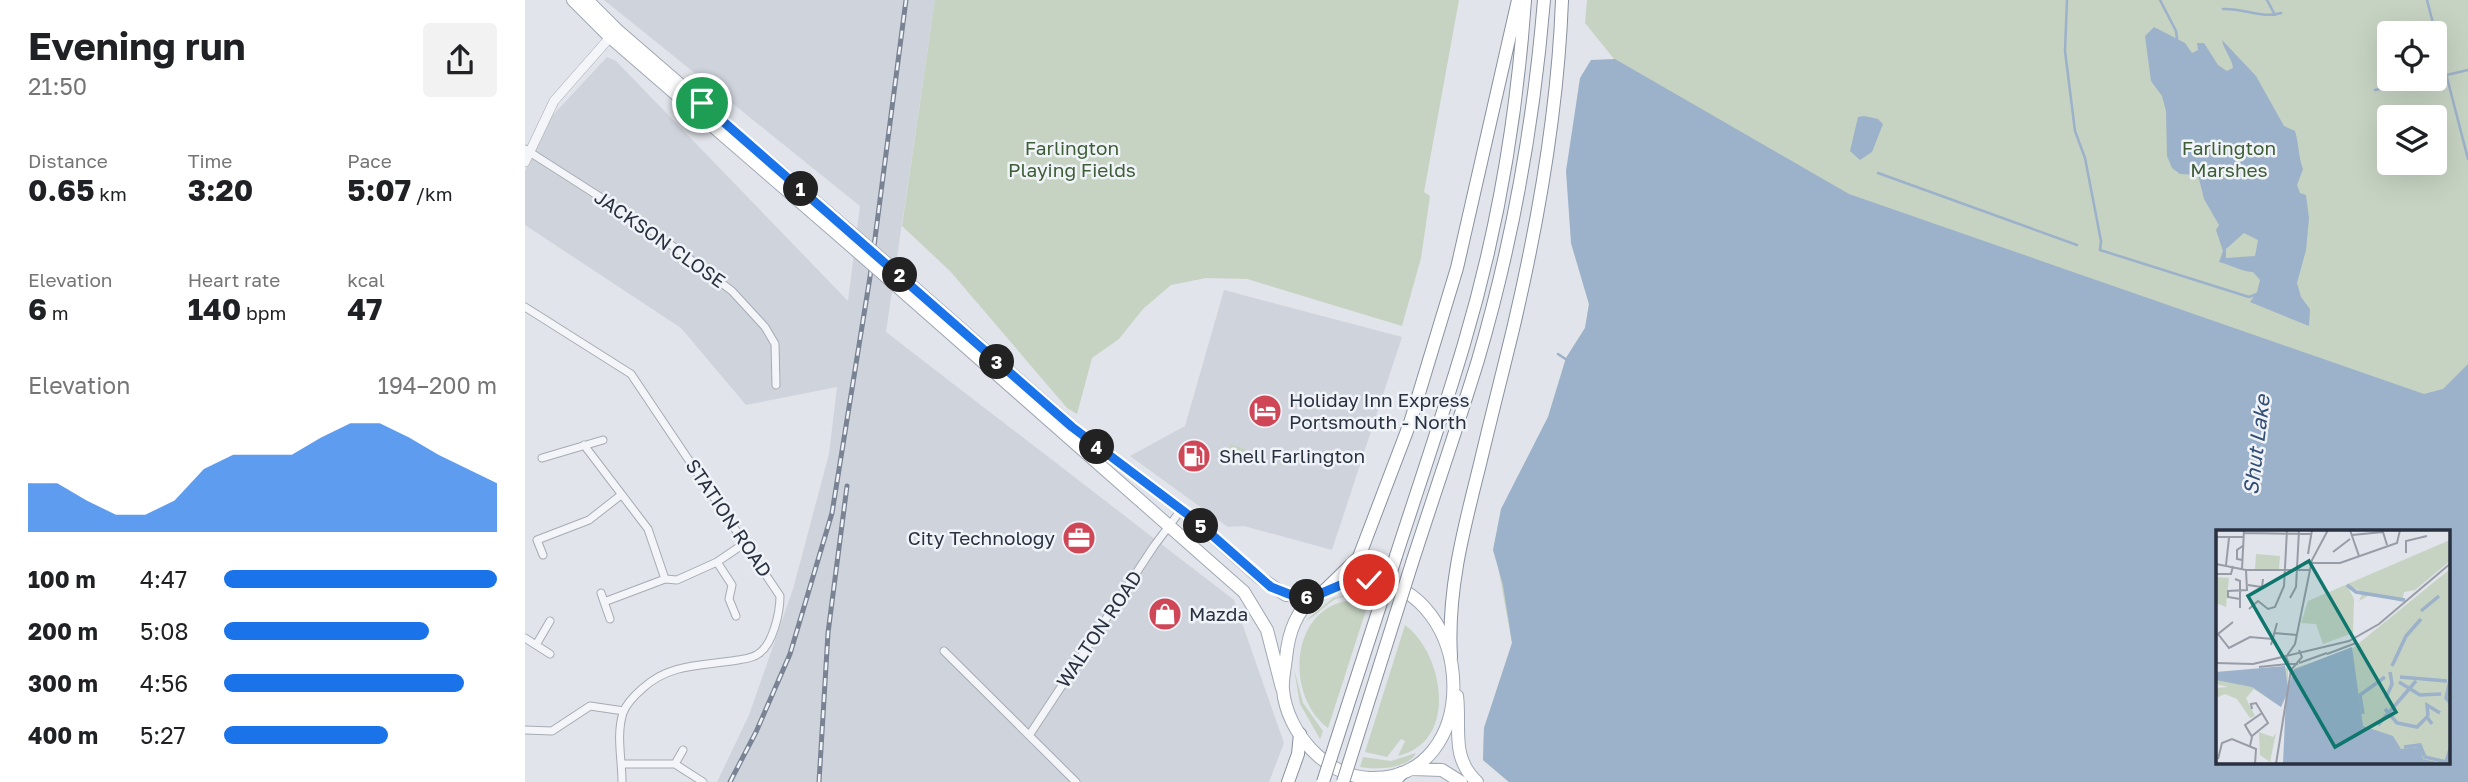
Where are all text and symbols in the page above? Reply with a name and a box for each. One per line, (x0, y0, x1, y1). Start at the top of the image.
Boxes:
map controls (2377, 21, 2447, 175)
button: locate (2377, 21, 2447, 91)
text: Evening run (28, 23, 246, 68)
button: share (423, 23, 497, 97)
text: 21:50 (28, 72, 87, 100)
pin (672, 73, 732, 133)
icon: arrive (683, 84, 721, 122)
button: layers (2377, 105, 2447, 175)
park label: Farlington Playing Fields (1008, 136, 1136, 181)
park label: Farlington Marshes (2182, 136, 2276, 181)
text: Distance (28, 149, 108, 172)
text: Time (188, 149, 232, 172)
text: Pace (347, 149, 392, 172)
text: 0.65 (28, 172, 94, 208)
text: 3:20 (188, 172, 253, 208)
text: 5:07 (347, 172, 411, 208)
pin: 1 (783, 172, 819, 206)
text: 1 (796, 177, 805, 200)
text: km (94, 182, 127, 205)
text: /km (411, 182, 453, 205)
street label: JACKSON CLOSE (591, 185, 730, 292)
pin: 2 (883, 258, 917, 292)
text: 2 (894, 263, 905, 286)
text: Elevation (28, 268, 113, 291)
text: Heart rate (188, 268, 280, 291)
text: kcal (347, 268, 385, 291)
text: 6 (28, 291, 47, 327)
text: 140 (188, 291, 241, 327)
text: 47 (347, 291, 382, 327)
text: m (47, 301, 69, 324)
text: bpm (241, 301, 286, 324)
pin: 3 (979, 344, 1015, 380)
text: 3 (991, 350, 1002, 373)
text: Elevation (28, 371, 130, 399)
text: 194–200 m (378, 371, 497, 399)
place label: Holiday Inn Express Portsmouth - North (1289, 388, 1470, 433)
hotel icon: Holiday Inn Express Portsmouth - North (1246, 392, 1284, 430)
water label: Shut Lake (2237, 392, 2275, 496)
pin: 4 (1079, 430, 1115, 464)
text: 4 (1091, 435, 1102, 458)
fuel station icon: Shell Farlington (1175, 437, 1213, 475)
place label: Shell Farlington (1219, 444, 1365, 467)
street label: STATION ROAD (682, 454, 777, 581)
pin: 5 (1183, 508, 1219, 544)
text: 5 (1195, 514, 1206, 537)
office icon: City Technology (1060, 519, 1098, 557)
place label: City Technology (908, 526, 1055, 549)
inset map (2216, 530, 2451, 764)
pin (1339, 550, 1399, 610)
icon: check (1350, 561, 1388, 599)
text: 100 m (28, 565, 96, 593)
text: 4:47 (140, 565, 187, 593)
street label: WALTON ROAD (1051, 566, 1146, 692)
pin: 6 (1289, 580, 1325, 614)
text: 6 (1300, 585, 1313, 608)
shop icon: Mazda (1146, 595, 1184, 633)
place label: Mazda (1189, 602, 1248, 625)
text: 200 m (28, 617, 98, 645)
text: 5:08 (140, 617, 189, 645)
text: 300 m (28, 669, 98, 697)
text: 4:56 (140, 669, 188, 697)
text: 400 m (28, 721, 98, 749)
text: 5:27 (140, 721, 186, 749)

